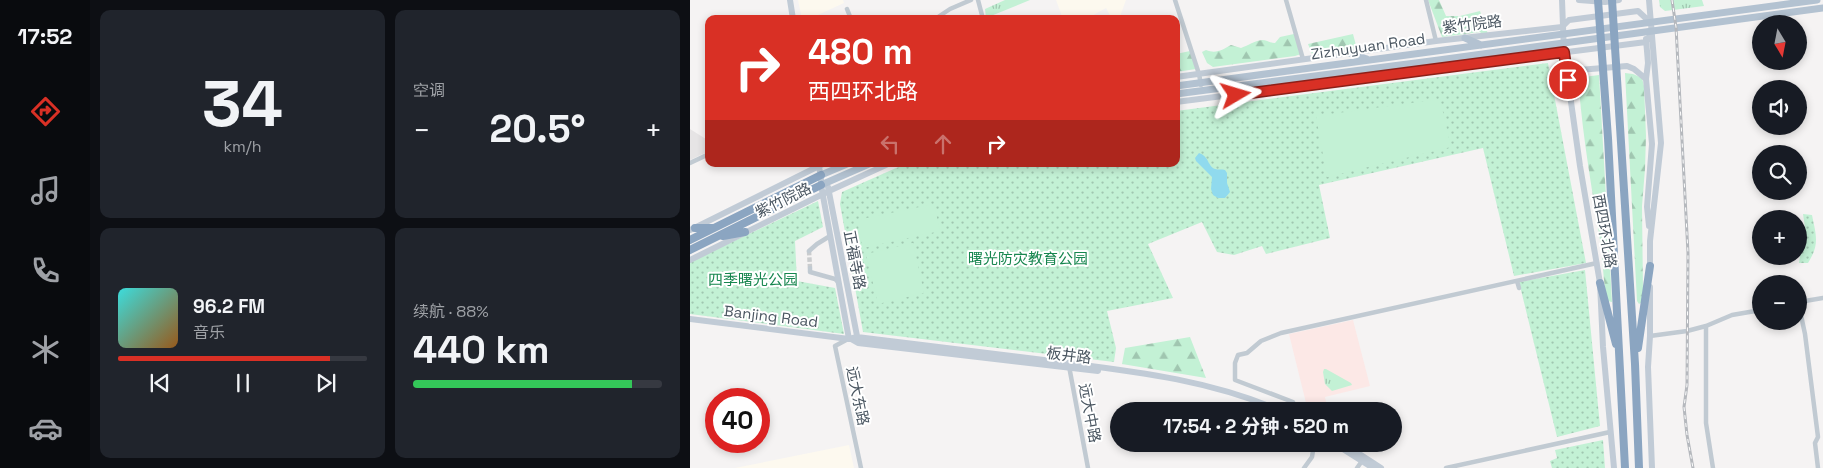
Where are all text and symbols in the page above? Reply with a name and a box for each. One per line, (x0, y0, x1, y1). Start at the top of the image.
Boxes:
street label: 紫竹院路 (1441, 11, 1503, 37)
north arrow (1752, 15, 1808, 70)
map controls (1752, 15, 1807, 330)
text: 17:52 (18, 22, 72, 50)
street label: Zizhuyuan Road (1310, 29, 1426, 63)
text: 480 m (808, 30, 913, 74)
icon: right (725, 35, 790, 100)
pin (1547, 59, 1589, 101)
text: 34 (202, 62, 283, 145)
icon: arrive (1554, 66, 1582, 94)
position arrow (1209, 68, 1261, 120)
text: 西四环北路 (808, 77, 918, 105)
text: 空调 (413, 80, 445, 101)
button: sound (1752, 80, 1807, 135)
icon: directions (28, 94, 63, 129)
text: 20.5° (490, 105, 585, 153)
text: − (413, 112, 430, 148)
text: + (645, 112, 662, 148)
icon: left (876, 130, 904, 158)
icon: ahead (929, 130, 957, 158)
icon: right (982, 130, 1010, 158)
text: km/h (223, 136, 262, 157)
button: search (1752, 145, 1807, 200)
icon: music (28, 173, 63, 208)
street label: 紫竹院路 (752, 178, 814, 222)
street label: 西四环北路 (1589, 192, 1621, 270)
button: + (1752, 210, 1807, 265)
street label: 正福寺路 (840, 229, 870, 291)
park label: 曙光防灾教育公园 (968, 249, 1088, 268)
icon: phone (28, 253, 63, 288)
park label: 四季曙光公园 (708, 270, 798, 289)
button: − (1752, 275, 1807, 330)
text: 96.2 FM (193, 294, 265, 319)
text: 续航 · 88% (413, 301, 489, 322)
street label: Banjing Road (723, 301, 819, 331)
text: 音乐 (193, 322, 225, 343)
text: 440 km (413, 326, 550, 374)
icon: climate (28, 332, 63, 367)
street label: 板井路 (1046, 343, 1092, 367)
street label: 远大东路 (842, 365, 874, 427)
icon: previous (146, 369, 174, 397)
icon: pause (229, 369, 257, 397)
icon: next (312, 369, 340, 397)
street label: 远大中路 (1075, 382, 1105, 444)
speed limit sign: 40 (705, 388, 770, 453)
icon: car (28, 411, 63, 446)
text: 17:54 · 2 分钟 · 520 m (1163, 414, 1349, 439)

